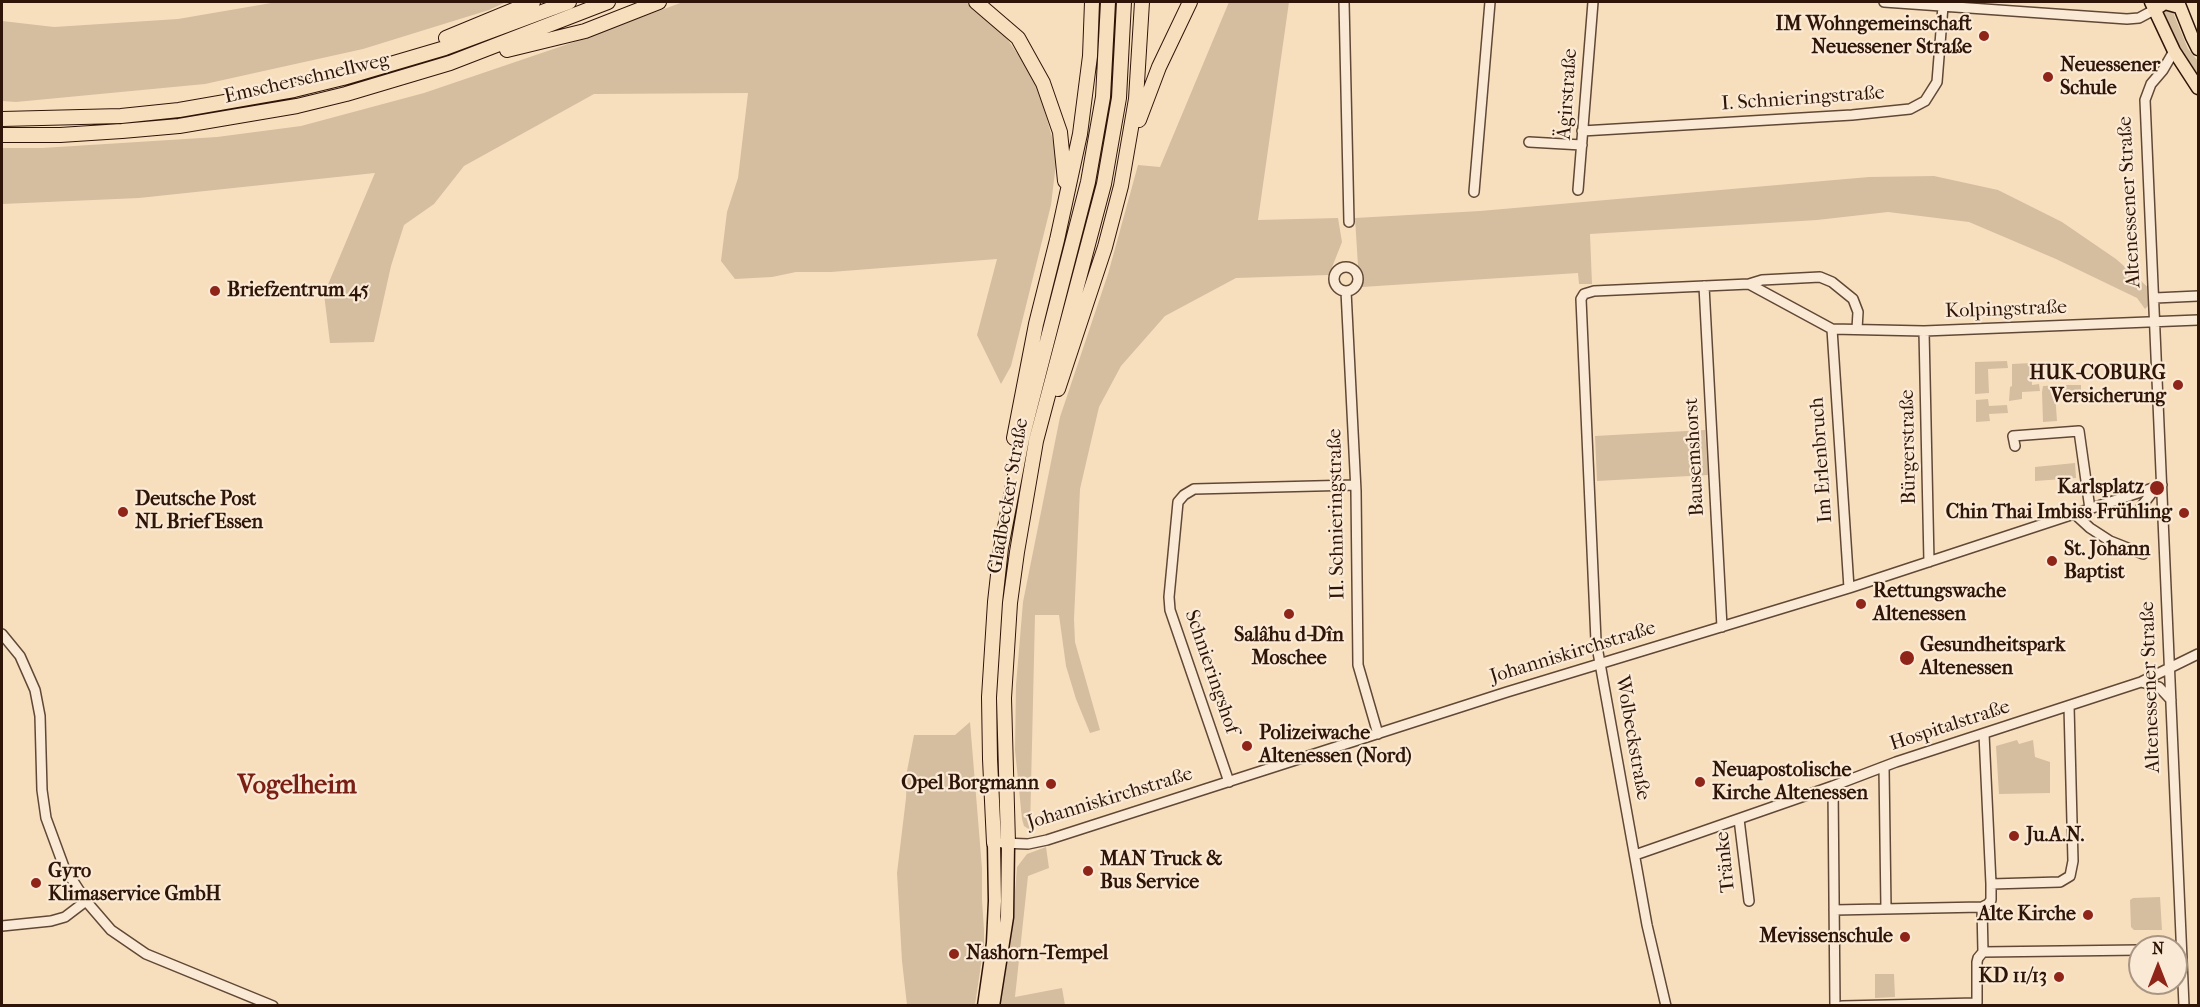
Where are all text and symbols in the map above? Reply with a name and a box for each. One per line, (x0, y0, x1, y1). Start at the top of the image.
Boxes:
place label: IM Wohngemeinschaft Neuessener Straße (1776, 13, 1972, 60)
marker: IM Wohngemeinschaft Neuessener Straße (1977, 29, 1991, 43)
street label: Emscherschnellweg (222, 48, 392, 110)
street label: Ägirstraße (1553, 48, 1583, 140)
place label: Neuessener Schule (2060, 54, 2160, 101)
marker: Neuessener Schule (2041, 70, 2055, 84)
street label: I. Schnieringstraße (1721, 81, 1885, 117)
street label: Altenessener Straße (2114, 116, 2146, 288)
place label: Briefzentrum 45 (227, 279, 369, 303)
marker: Briefzentrum 45 (208, 284, 222, 298)
street label: Kolpingstraße (1945, 296, 2067, 324)
place label: HUK-COBURG Versicherung (2029, 362, 2166, 409)
marker: HUK-COBURG Versicherung (2171, 378, 2185, 392)
street label: Bürgerstraße (1896, 389, 1922, 505)
street label: Im Erlenbruch (1806, 396, 1838, 524)
street label: Bausemshorst (1680, 397, 1710, 517)
street label: Gladbecker Straße (983, 416, 1035, 576)
street label: II. Schnieringstraße (1324, 428, 1350, 600)
place label: Karlsplatz (2057, 476, 2144, 500)
marker: Karlsplatz (2148, 479, 2166, 497)
place label: Deutsche Post NL Brief Essen (135, 488, 263, 535)
place label: Chin Thai Imbiss Frühling (1946, 501, 2172, 525)
marker: Deutsche Post NL Brief Essen (116, 505, 130, 519)
marker: Chin Thai Imbiss Frühling (2177, 506, 2191, 520)
place label: St. Johann Baptist (2064, 538, 2150, 585)
marker: St. Johann Baptist (2045, 554, 2059, 568)
place label: Rettungswache Altenessen (1873, 580, 2006, 627)
marker: Rettungswache Altenessen (1854, 597, 1868, 611)
street label: Altenessener Straße (2136, 601, 2166, 773)
street label: Schnieringshof (1179, 607, 1243, 737)
marker: Salâhu d-Dîn Moschee (1282, 607, 1296, 621)
street label: Johanniskirchstraße (1487, 616, 1659, 690)
place label: Salâhu d-Dîn Moschee (1234, 624, 1344, 671)
place label: Gesundheitspark Altenessen (1920, 634, 2065, 681)
marker: Gesundheitspark Altenessen (1898, 649, 1916, 667)
street label: Wolbeckstraße (1609, 674, 1655, 802)
street label: Hospitalstraße (1887, 695, 2013, 757)
place label: Polizeiwache Altenessen (Nord) (1259, 722, 1412, 769)
marker: Polizeiwache Altenessen (Nord) (1240, 739, 1254, 753)
place label: Neuapostolische Kirche Altenessen (1712, 759, 1868, 806)
street label: Johanniskirchstraße (1024, 762, 1196, 836)
district label: Vogelheim (237, 771, 357, 803)
place label: Opel Borgmann (901, 772, 1039, 796)
marker: Neuapostolische Kirche Altenessen (1693, 775, 1707, 789)
marker: Opel Borgmann (1044, 777, 1058, 791)
place label: Ju.A.N. (2026, 824, 2084, 848)
marker: Ju.A.N. (2007, 829, 2021, 843)
street label: Tränke (1711, 830, 1741, 894)
place label: MAN Truck & Bus Service (1100, 848, 1222, 895)
place label: Gyro Klimaservice GmbH (48, 860, 221, 907)
marker: MAN Truck & Bus Service (1081, 864, 1095, 878)
marker: Gyro Klimaservice GmbH (29, 876, 43, 890)
place label: Alte Kirche (1978, 903, 2076, 927)
marker: Alte Kirche (2081, 908, 2095, 922)
place label: Mevissenschule (1759, 925, 1893, 949)
marker: Mevissenschule (1898, 930, 1912, 944)
north arrow (2128, 935, 2188, 995)
text: N (2152, 939, 2164, 958)
place label: Nashorn-Tempel (966, 942, 1108, 966)
marker: Nashorn-Tempel (947, 947, 961, 961)
place label: KD 11/13 (1978, 965, 2047, 989)
marker: KD 11/13 (2052, 970, 2066, 984)

